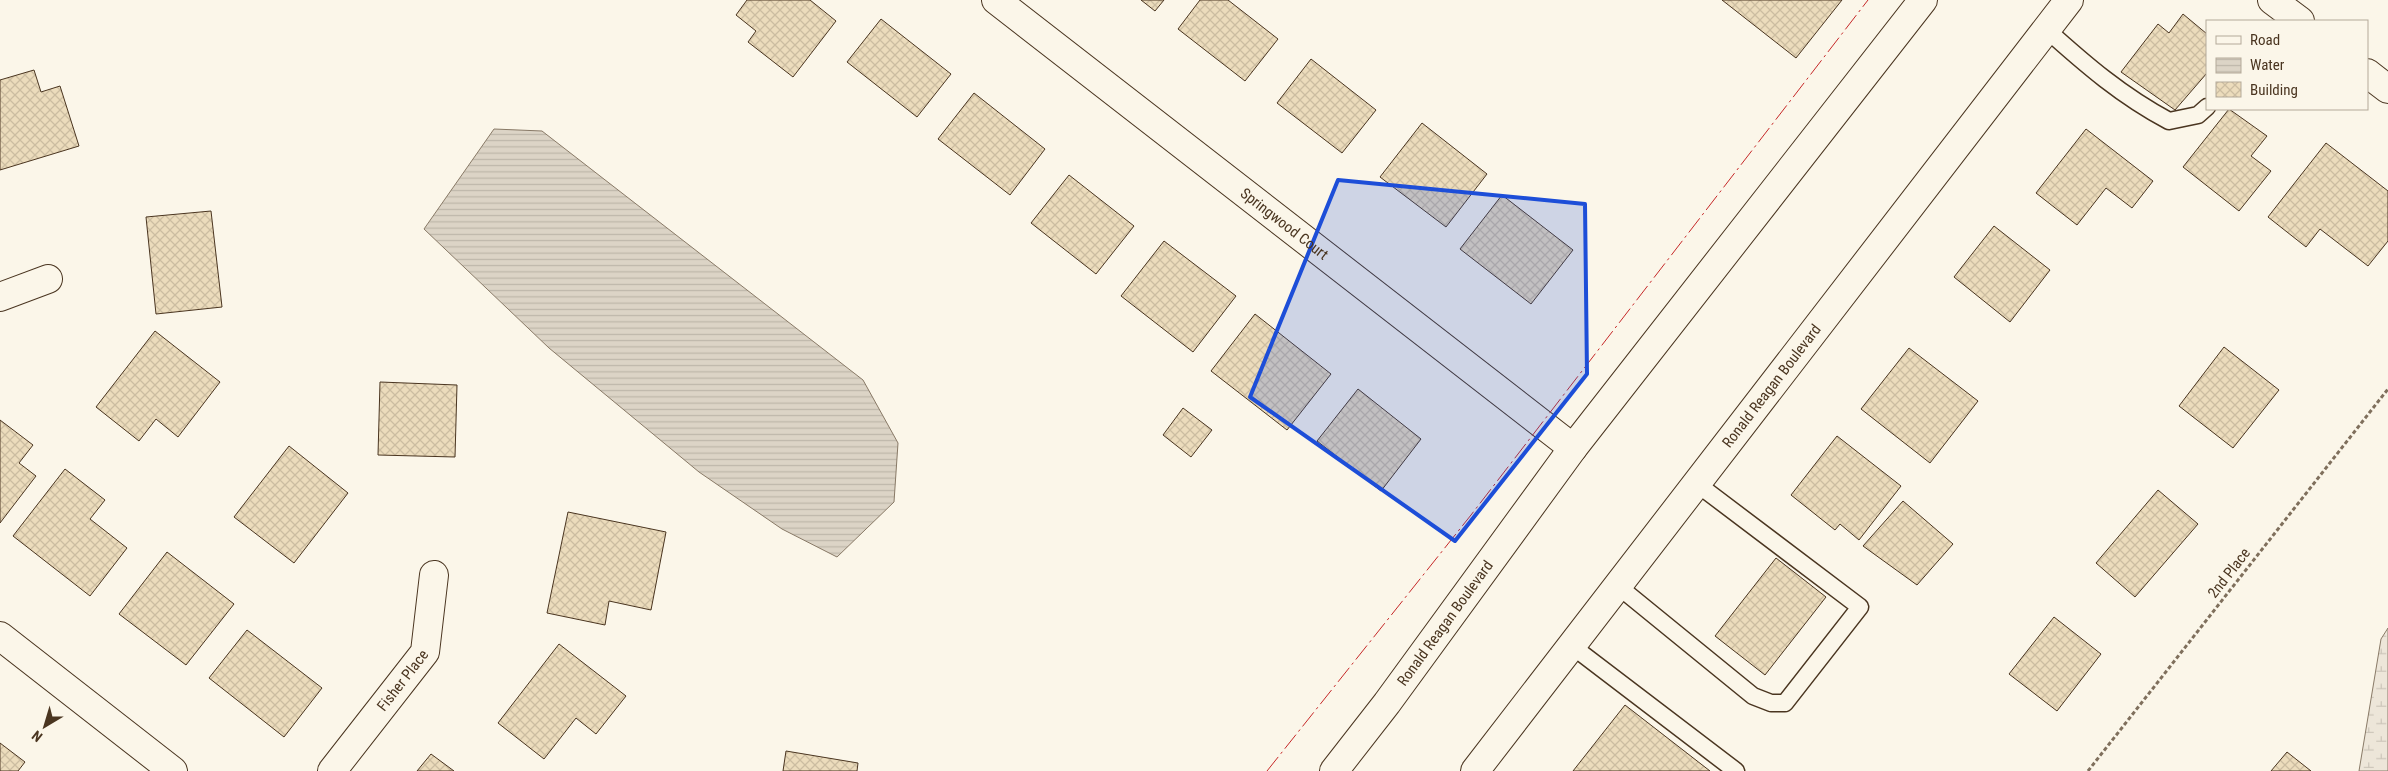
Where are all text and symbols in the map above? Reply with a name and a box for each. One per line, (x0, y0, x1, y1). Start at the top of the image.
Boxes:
legend (2206, 20, 2368, 110)
text: Road (2250, 31, 2280, 49)
text: Water (2250, 56, 2285, 74)
text: Building (2250, 81, 2298, 99)
street label: Springwood Court (1237, 184, 1332, 264)
street label: Ronald Reagan Boulevard (1719, 321, 1825, 451)
street label: 2nd Place (2204, 544, 2254, 602)
street label: Ronald Reagan Boulevard (1394, 557, 1497, 689)
street label: Fisher Place (373, 646, 432, 715)
north arrow (20, 701, 70, 751)
text: N (29, 727, 45, 745)

